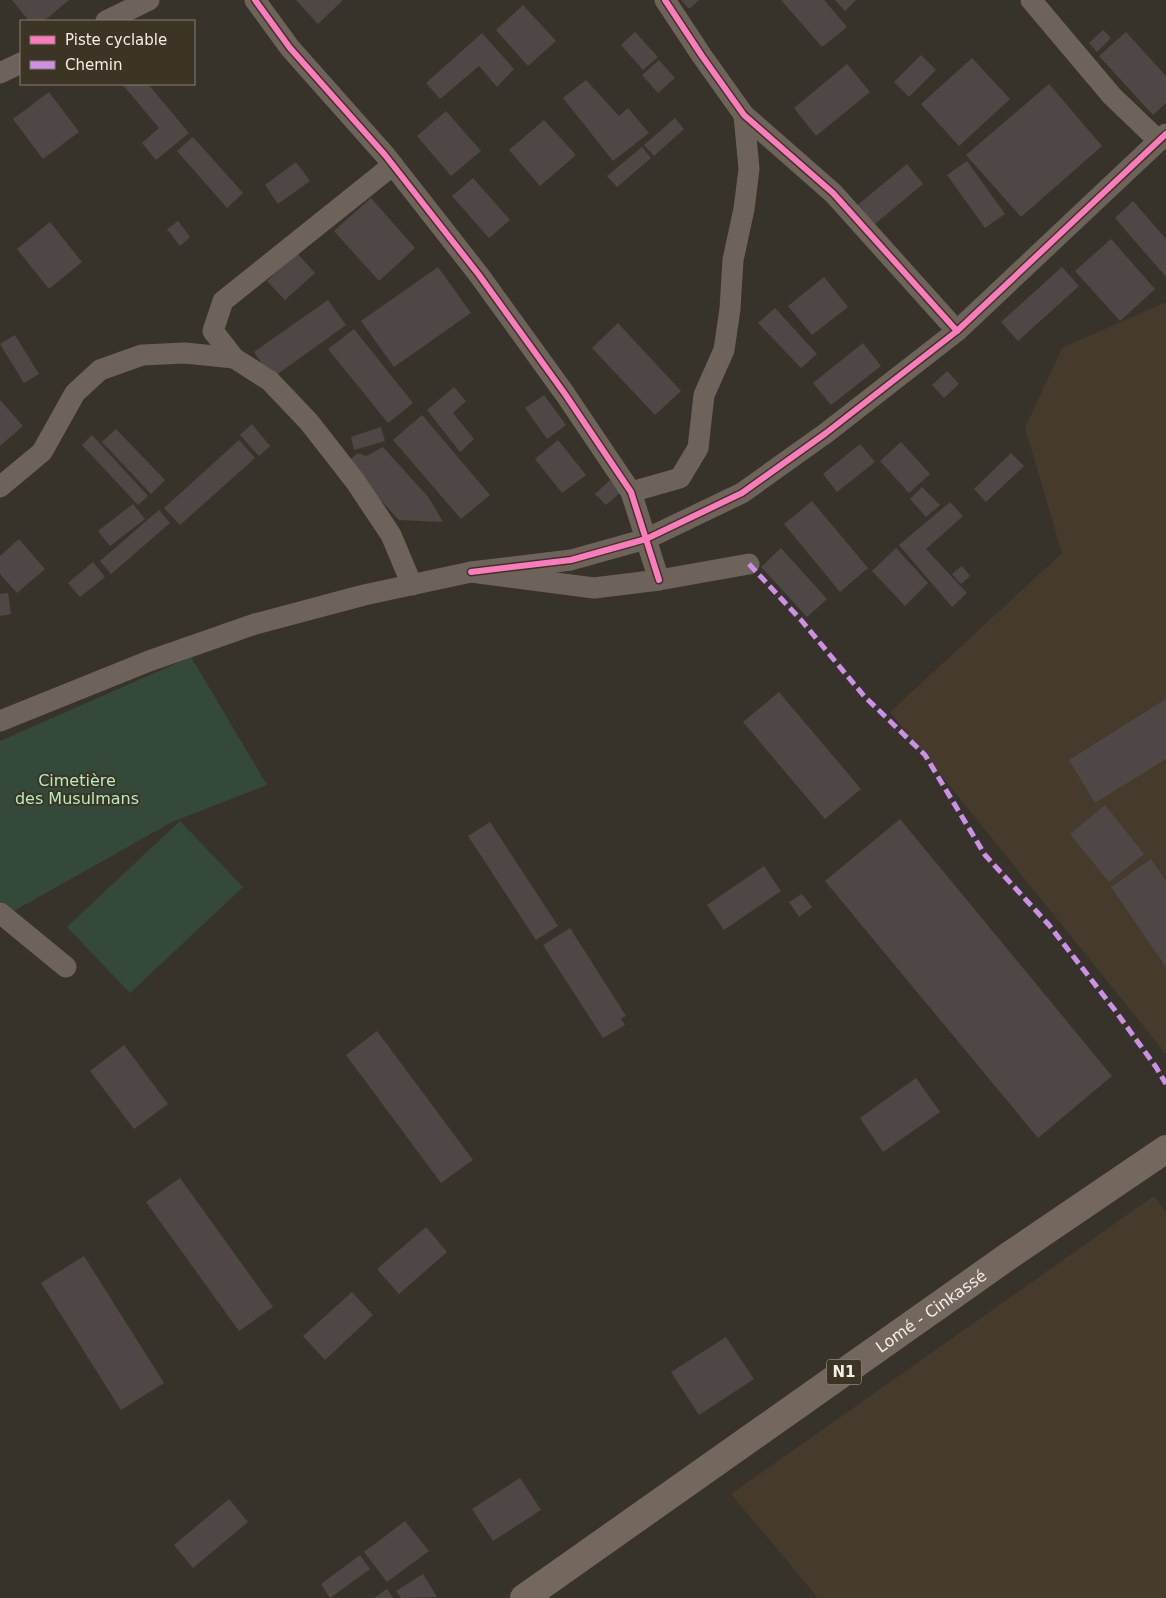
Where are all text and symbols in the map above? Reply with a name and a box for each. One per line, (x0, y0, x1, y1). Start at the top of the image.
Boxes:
legend (20, 20, 195, 85)
text: Piste cyclable (65, 31, 167, 49)
text: Chemin (65, 56, 123, 74)
park label: Cimetière des Musulmans (15, 771, 139, 808)
street label: Lomé - Cinkassé (872, 1266, 990, 1357)
road number: N1 (826, 1360, 862, 1384)

